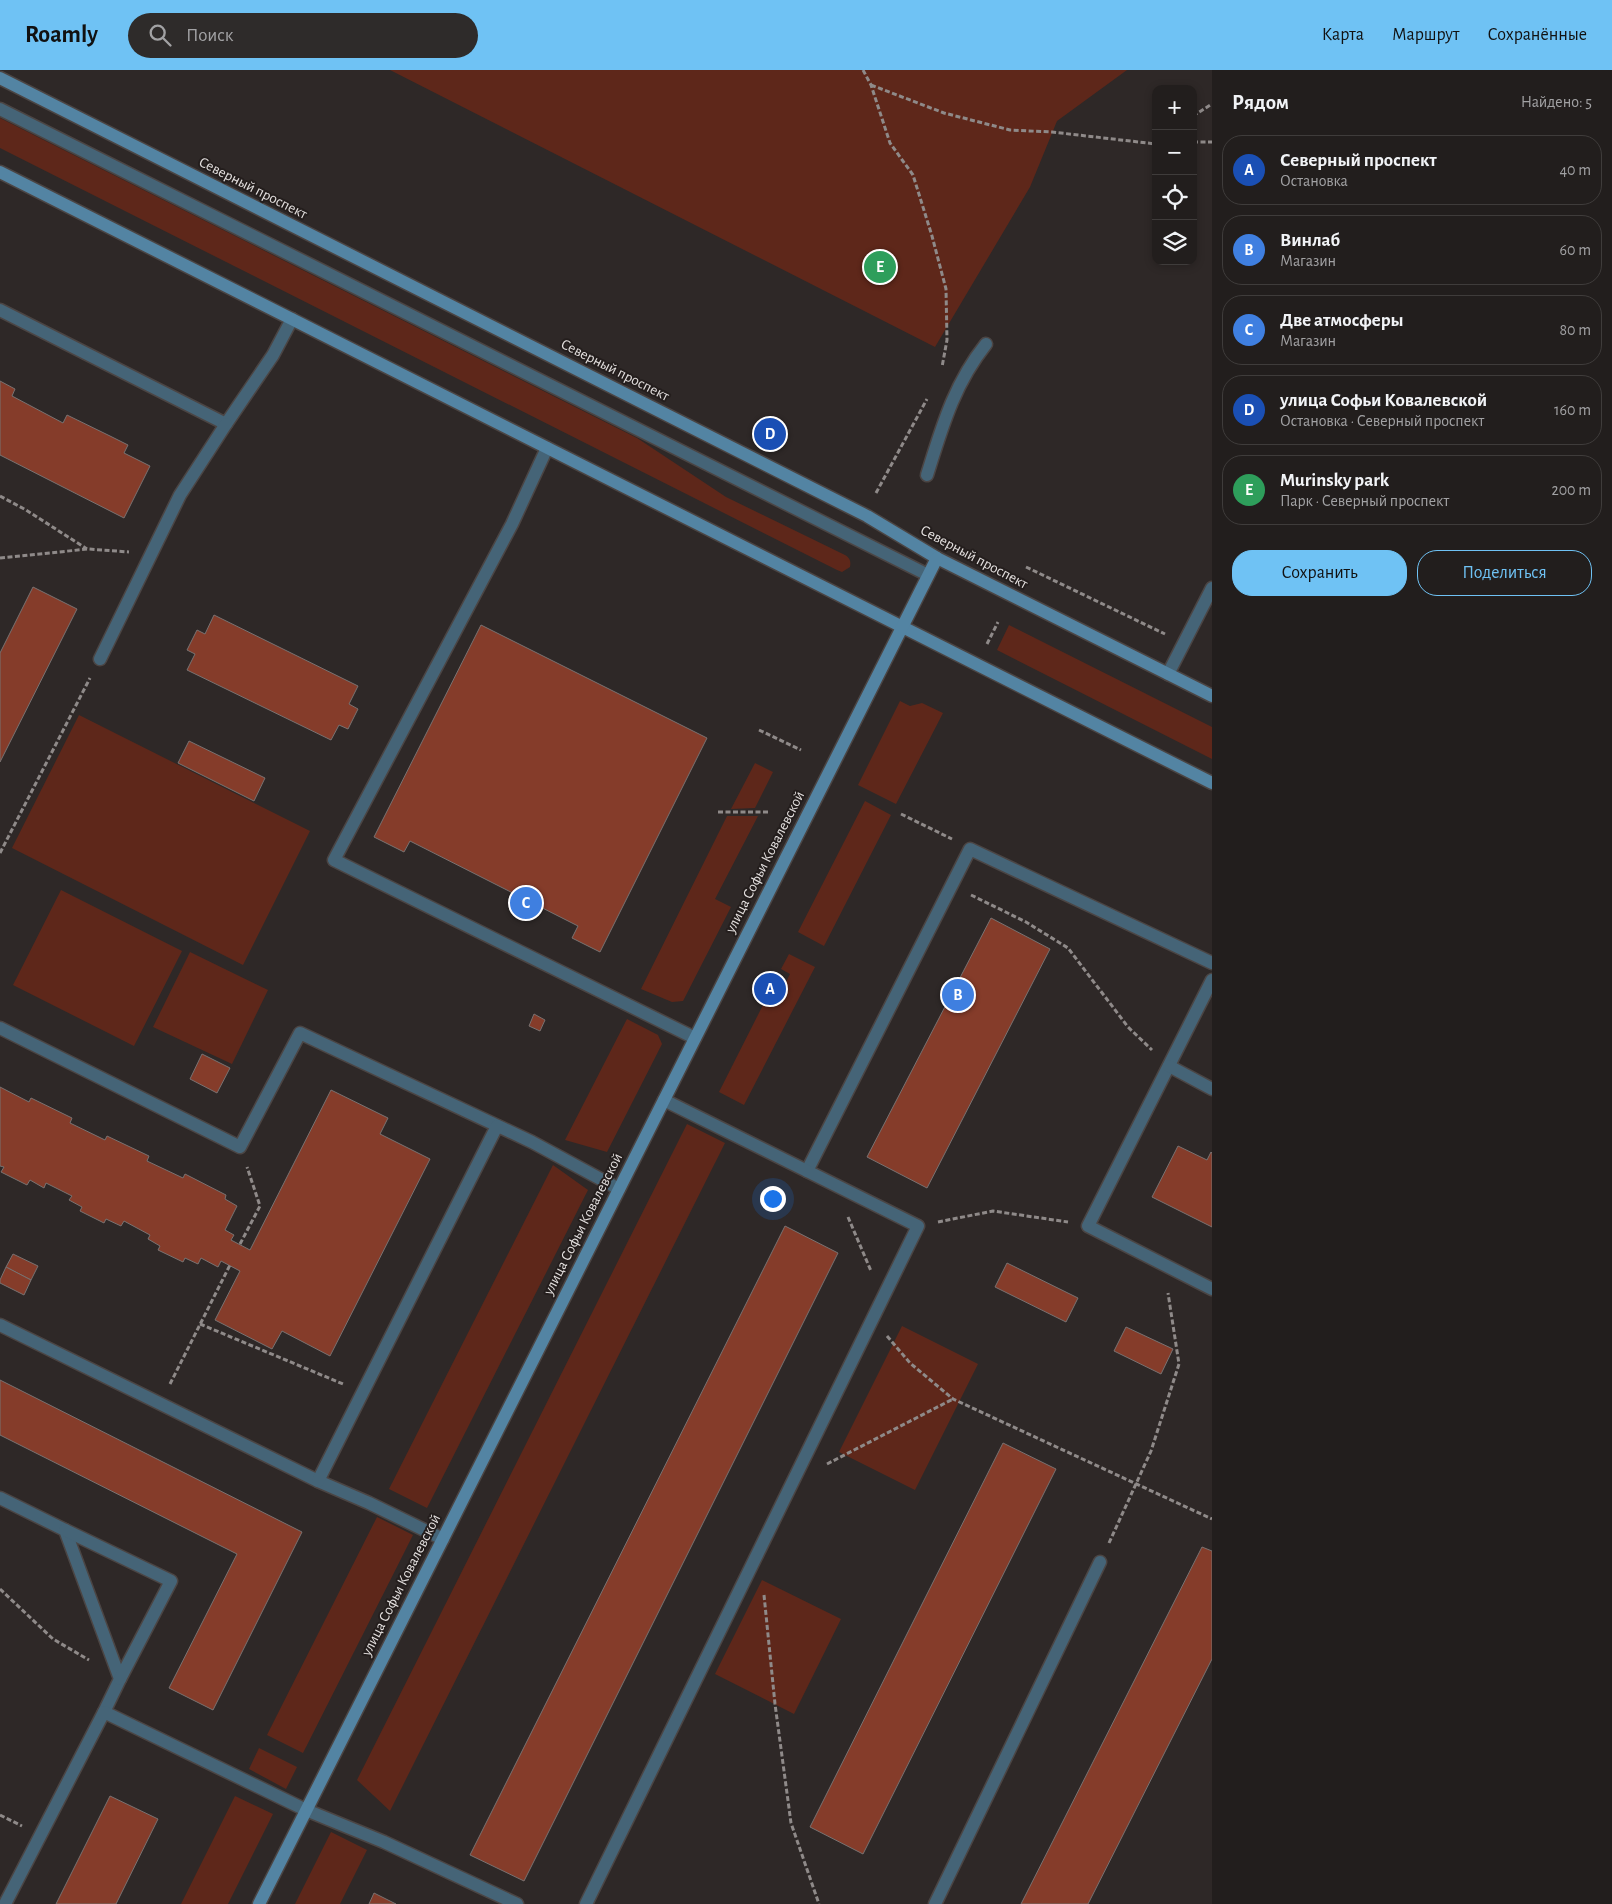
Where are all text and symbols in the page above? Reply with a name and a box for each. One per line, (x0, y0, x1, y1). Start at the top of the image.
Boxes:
search box (128, 13, 478, 58)
icon: search (146, 21, 174, 49)
text: Roamly (25, 23, 98, 47)
text: Поиск (186, 26, 234, 45)
text: Карта (1322, 26, 1364, 44)
text: Маршрут (1392, 26, 1460, 44)
text: Сохранённые (1488, 26, 1587, 44)
map controls (1152, 85, 1197, 265)
button: + (1152, 85, 1197, 130)
text: Рядом (1232, 92, 1289, 113)
text: Найдено: 5 (1521, 94, 1592, 110)
button: − (1152, 130, 1197, 175)
text: Северный проспект (1280, 151, 1437, 170)
street label: Северный проспект (196, 154, 310, 222)
text: A (1244, 162, 1254, 178)
text: 40 m (1559, 162, 1591, 178)
text: Остановка (1280, 173, 1348, 189)
button: locate (1152, 175, 1197, 220)
button: layers (1152, 220, 1197, 265)
text: Винлаб (1280, 231, 1340, 250)
text: B (1244, 242, 1254, 258)
text: 60 m (1560, 242, 1591, 258)
pin: E (864, 248, 896, 286)
text: Магазин (1280, 253, 1336, 269)
text: Две атмосферы (1280, 311, 1404, 330)
text: C (1245, 322, 1253, 338)
text: 80 m (1560, 322, 1591, 338)
text: Магазин (1280, 333, 1336, 349)
street label: Северный проспект (558, 336, 672, 404)
text: улица Софьи Ковалевской (1280, 391, 1487, 410)
text: D (1244, 402, 1254, 418)
text: 160 m (1554, 402, 1591, 418)
text: Остановка · Северный проспект (1280, 413, 1484, 429)
pin: D (754, 415, 786, 453)
text: Murinsky park (1280, 471, 1389, 490)
text: E (1245, 482, 1253, 498)
text: 200 m (1551, 482, 1591, 498)
text: Парк · Северный проспект (1280, 493, 1449, 509)
street label: Северный проспект (918, 522, 1031, 592)
button: Сохранить (1232, 550, 1407, 596)
button: Поделиться (1417, 550, 1592, 596)
street label: улица Софьи Ковалевской (722, 789, 807, 936)
pin: C (510, 884, 542, 922)
pin: A (754, 970, 786, 1008)
pin: B (942, 976, 974, 1014)
street label: улица Софьи Ковалевской (540, 1151, 625, 1298)
your location (760, 1186, 786, 1212)
street label: улица Софьи Ковалевской (358, 1512, 443, 1659)

